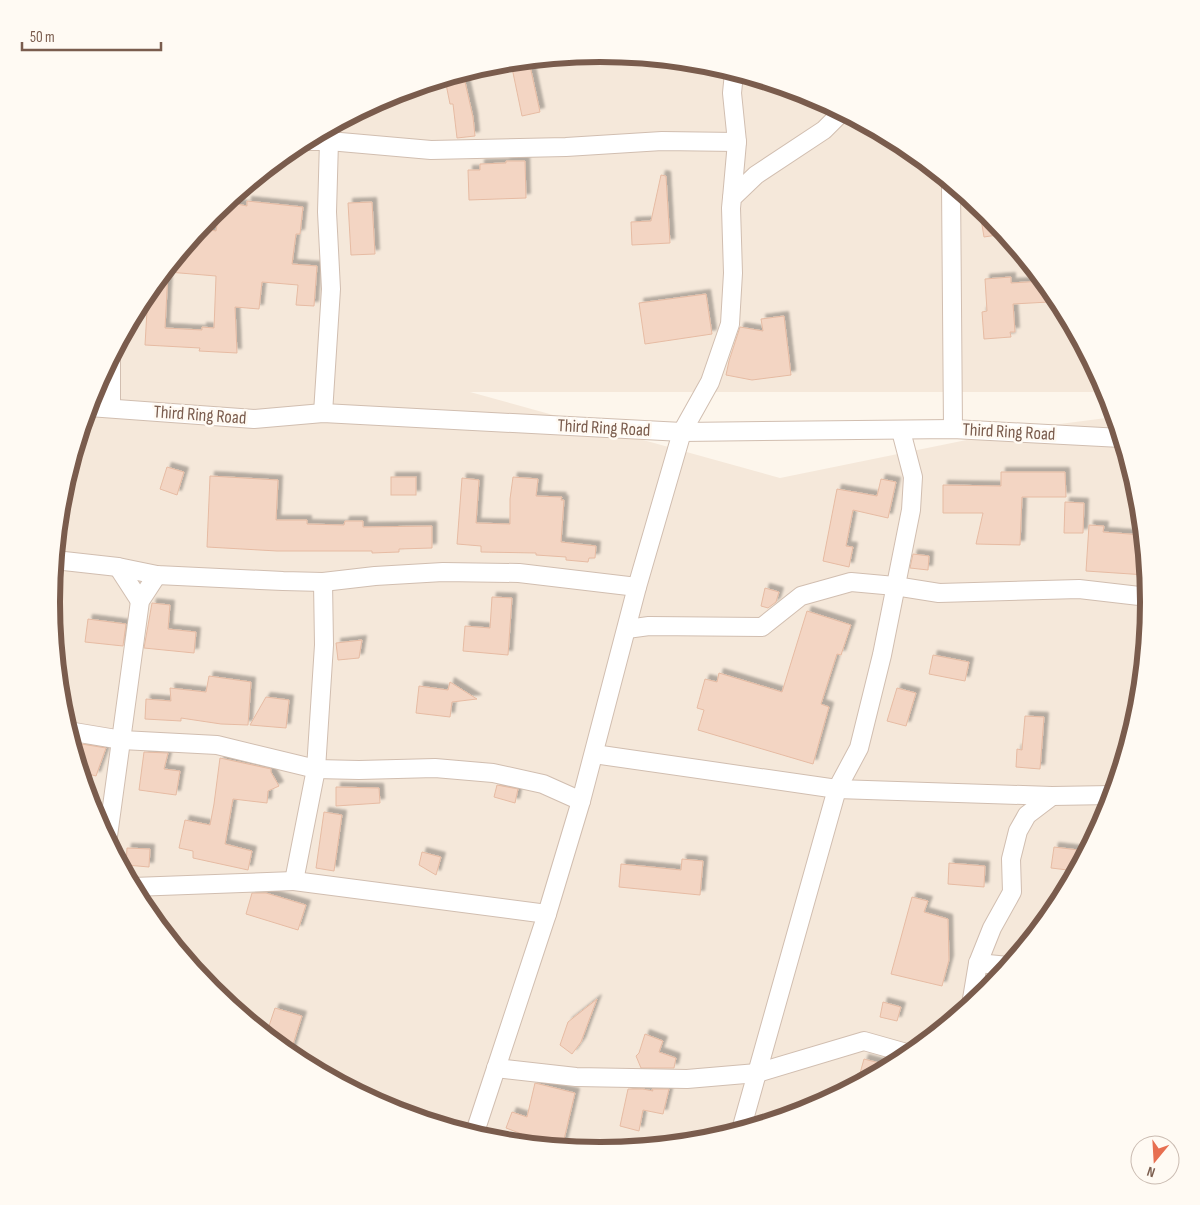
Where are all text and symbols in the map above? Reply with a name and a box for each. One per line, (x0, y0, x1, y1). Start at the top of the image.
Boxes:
scale bar (22, 20, 161, 52)
text: 50 m (30, 28, 55, 47)
street label: Third Ring Road (153, 401, 247, 429)
street label: Third Ring Road (557, 415, 651, 441)
street label: Third Ring Road (962, 419, 1056, 445)
north arrow (1130, 1135, 1180, 1185)
text: N (1145, 1163, 1157, 1181)

